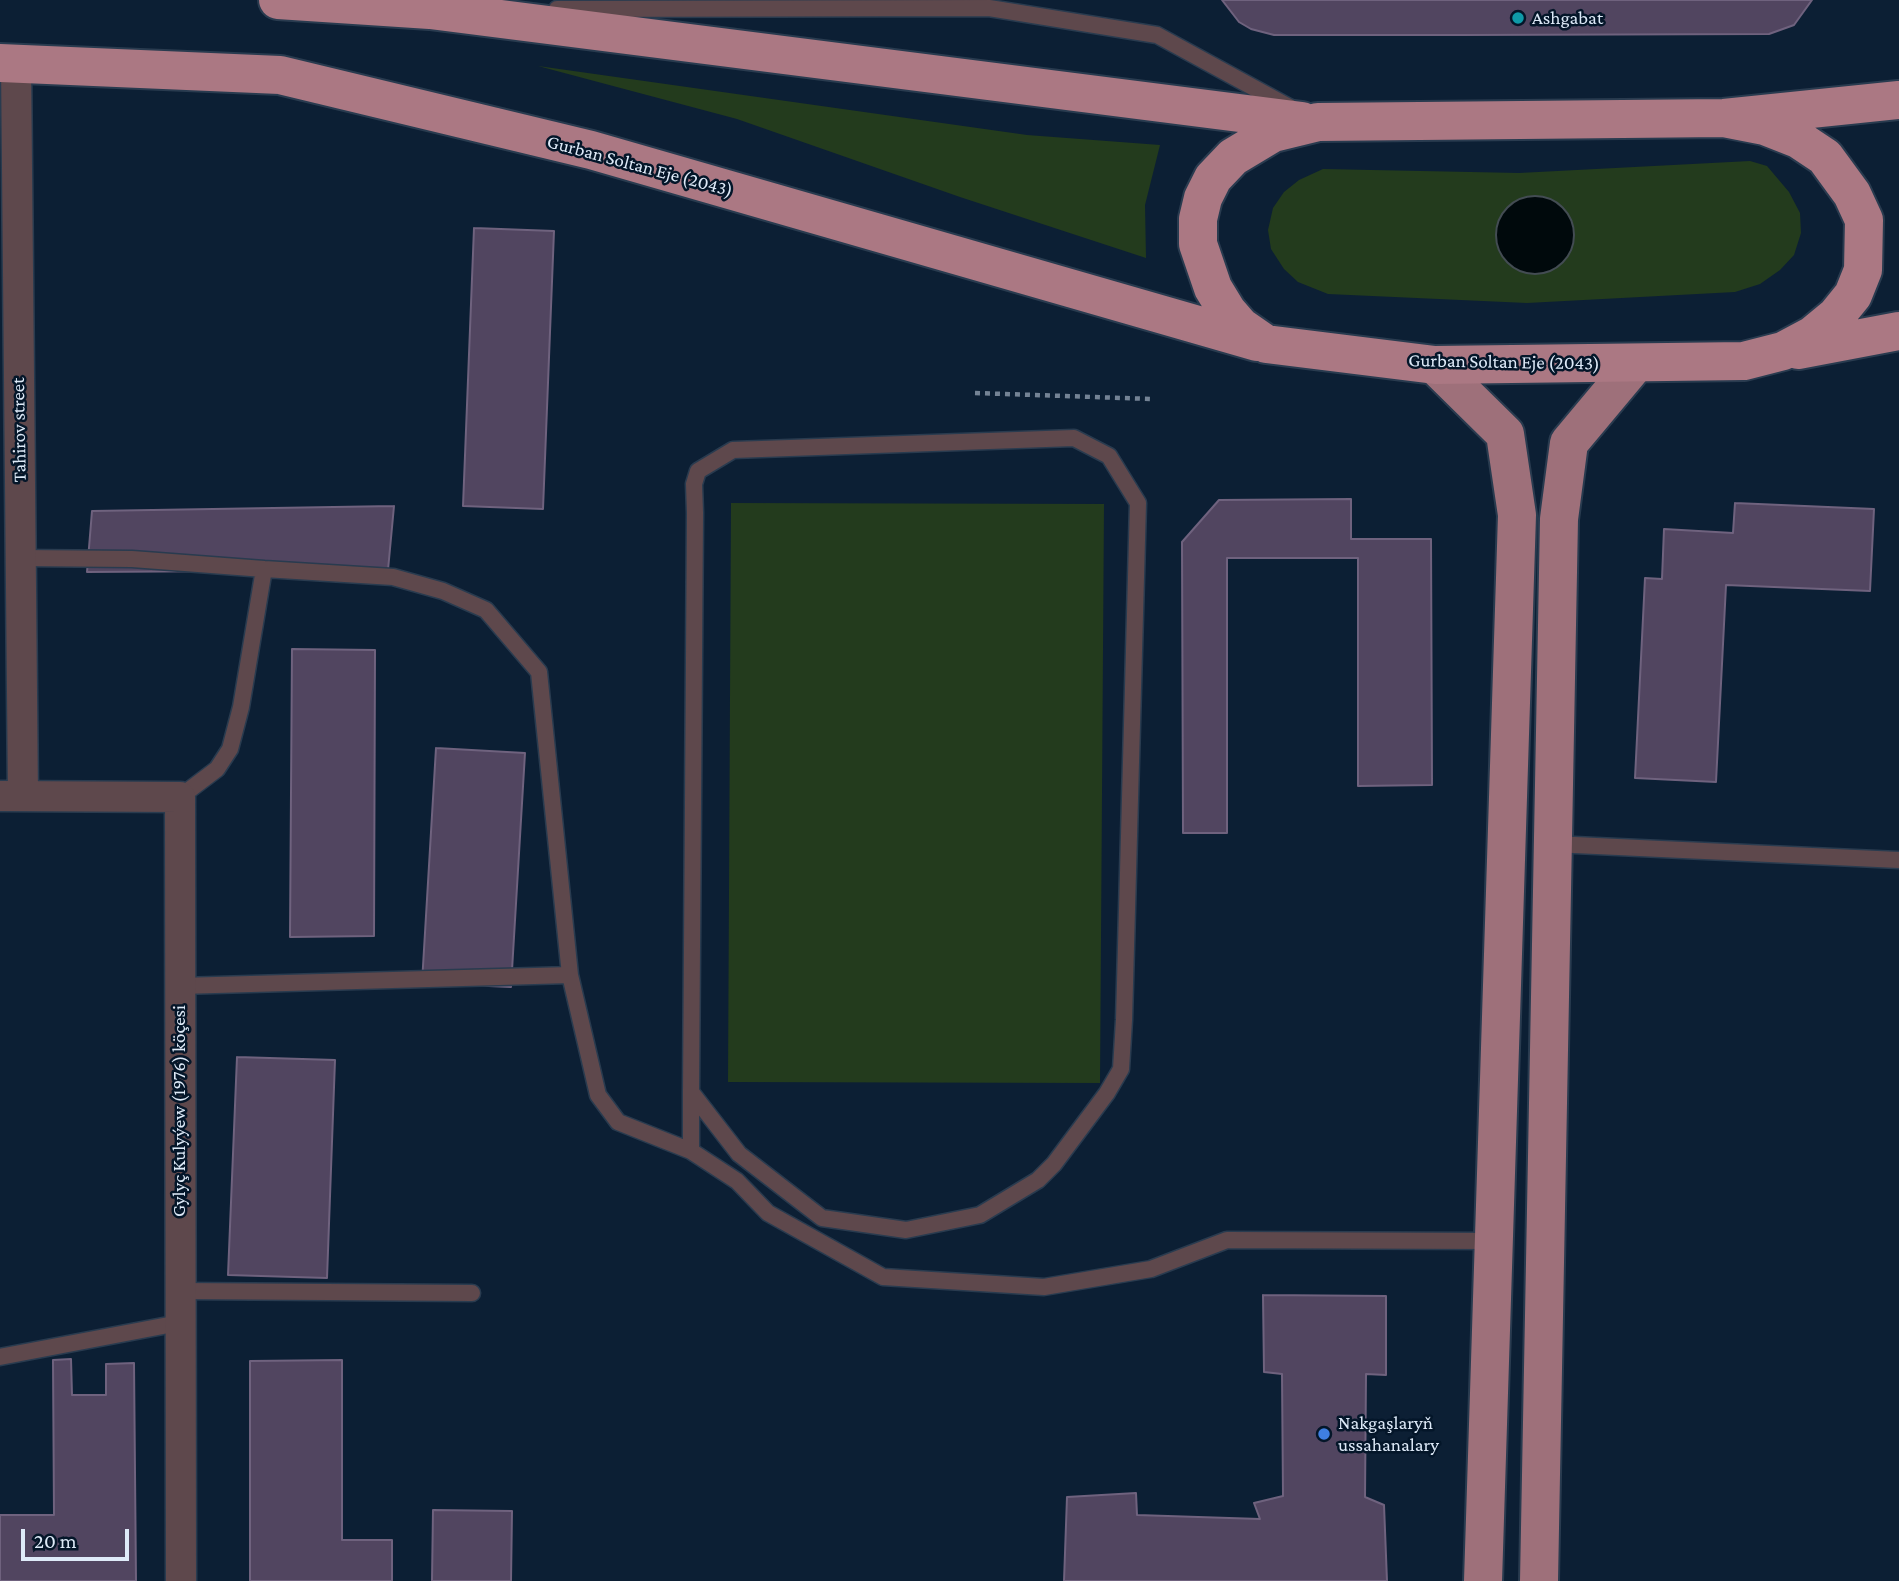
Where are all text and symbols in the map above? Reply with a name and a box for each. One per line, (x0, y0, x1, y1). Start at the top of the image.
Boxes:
place label: Ashgabat (1532, 7, 1603, 29)
marker: Ashgabat (1510, 10, 1526, 26)
street label: Gurban Soltan Eje (2043) (545, 130, 735, 202)
street label: Gurban Soltan Eje (2043) (1408, 349, 1600, 375)
street label: Tahirov street (7, 377, 31, 483)
street label: Gylyç Kulyýew (1976) köçesi (168, 1005, 190, 1217)
place label: Nakgaşlaryň ussahanalary (1338, 1412, 1439, 1456)
marker: Nakgaşlaryň ussahanalary (1316, 1426, 1332, 1442)
scale bar (24, 1514, 133, 1558)
text: 20 m (34, 1529, 77, 1553)

